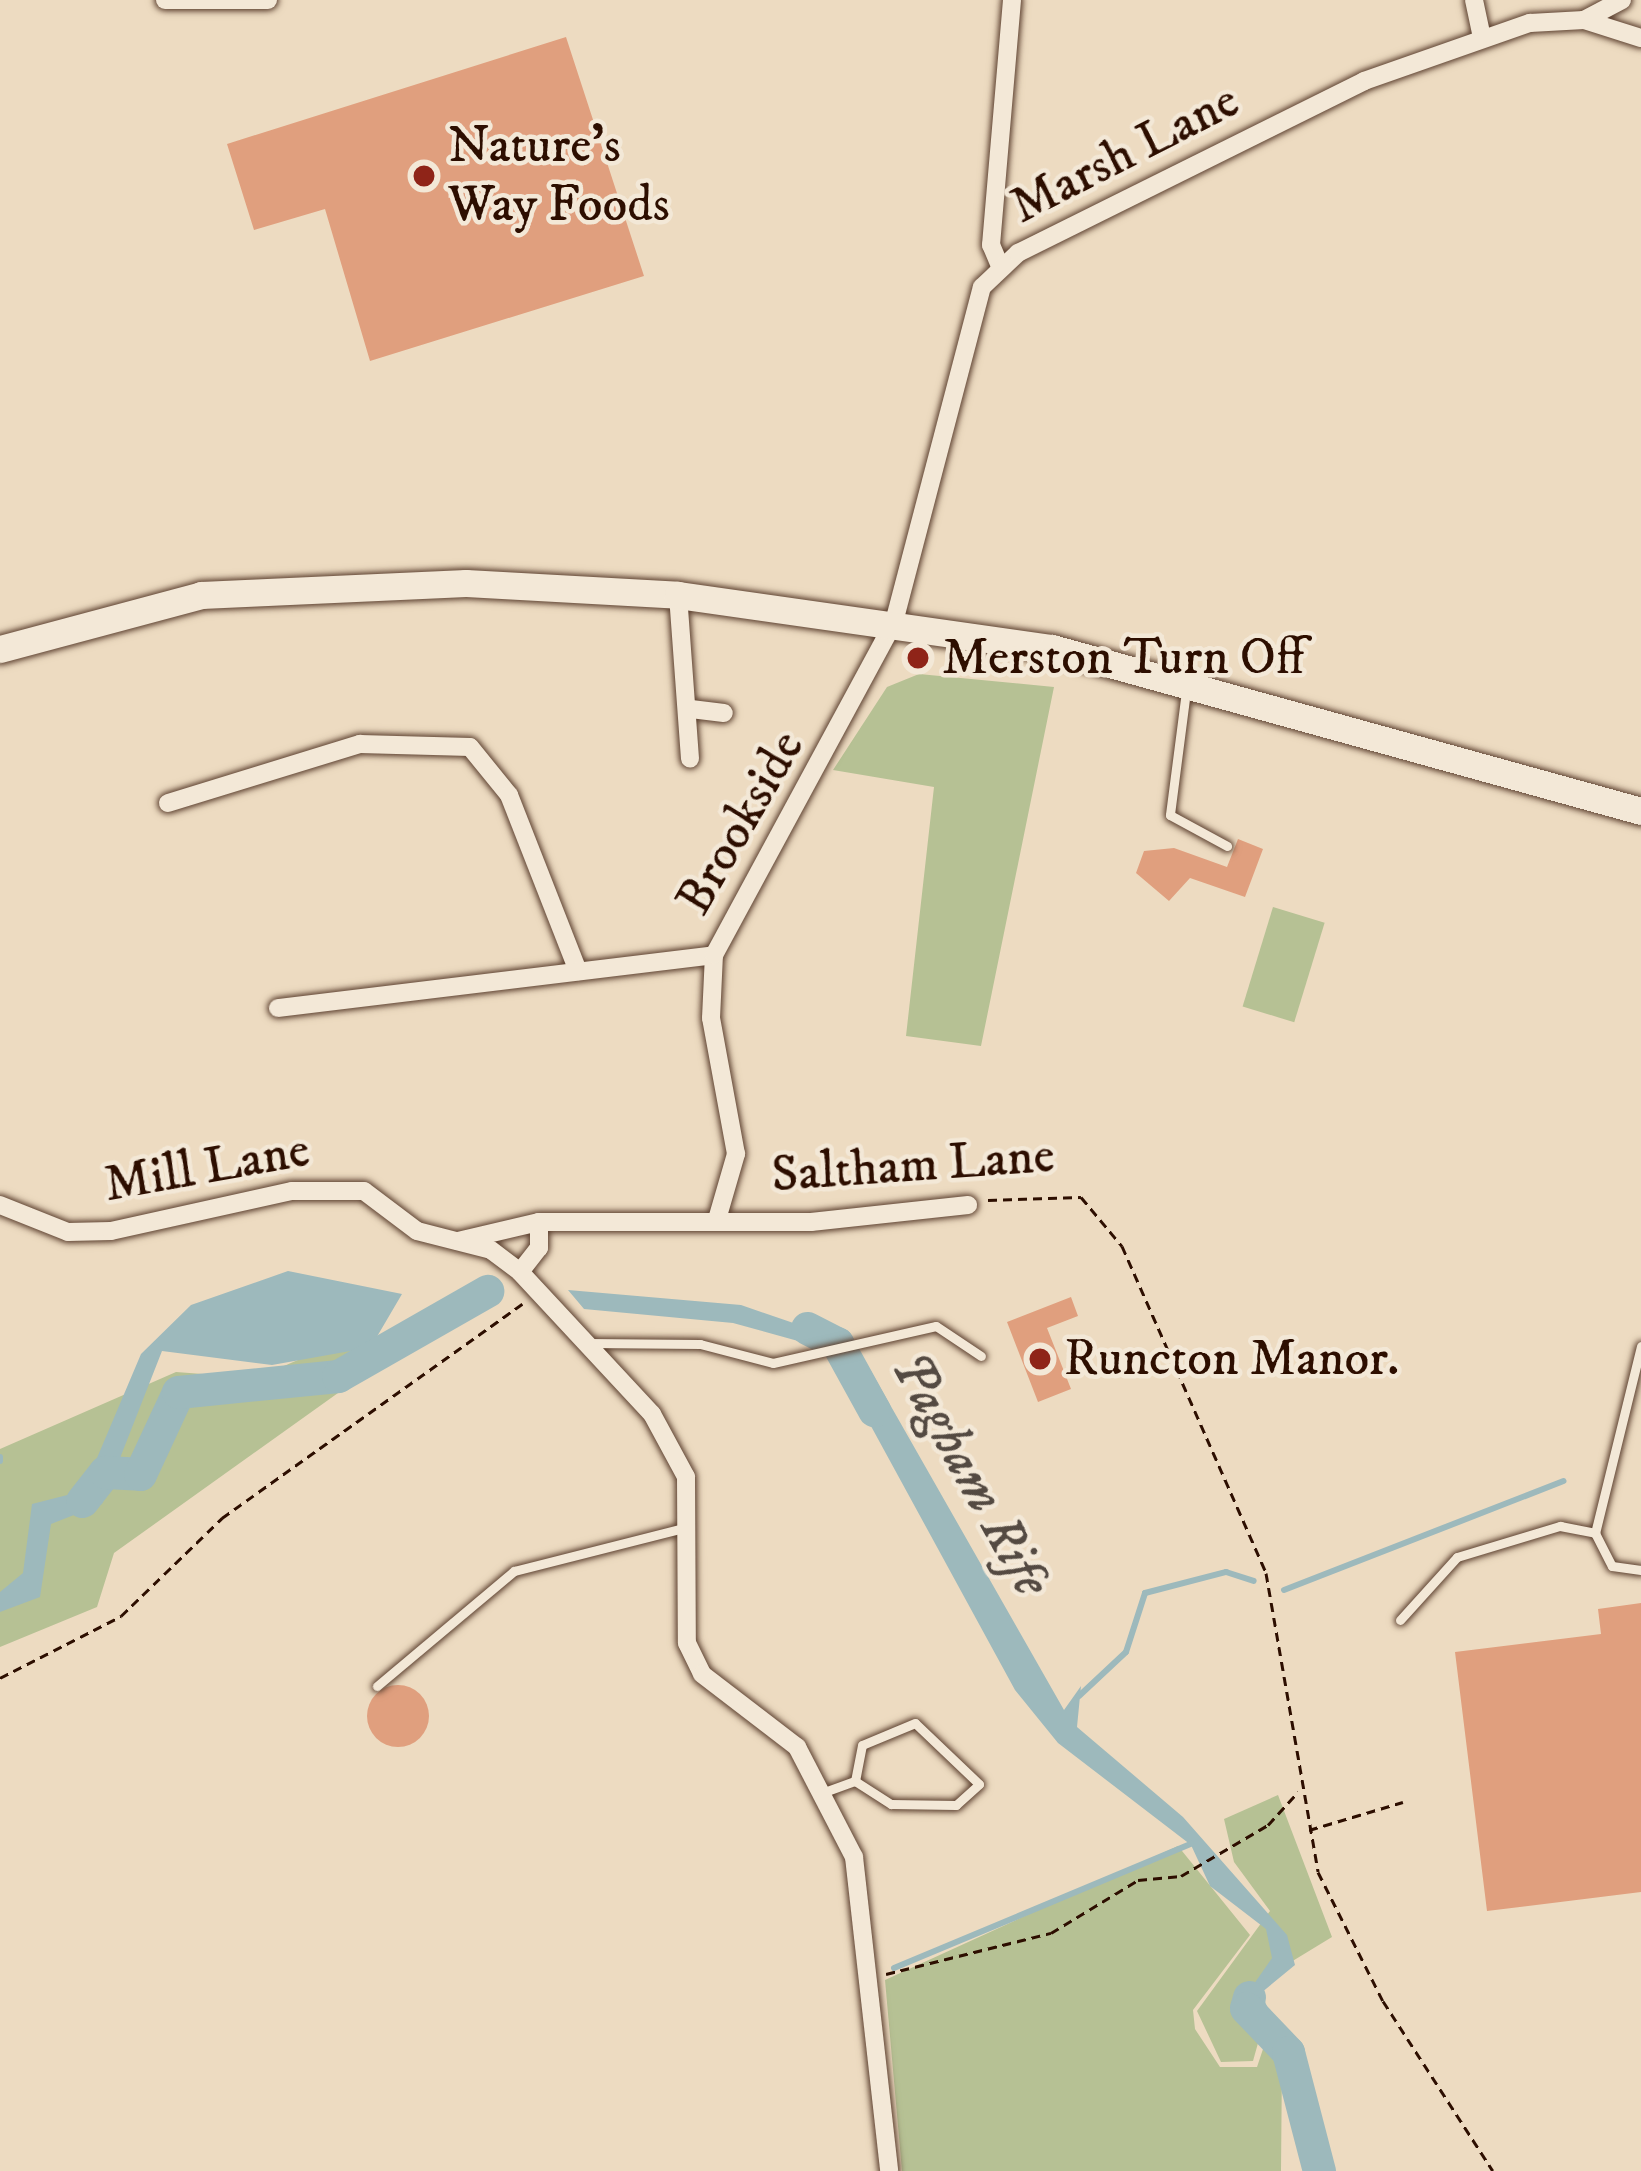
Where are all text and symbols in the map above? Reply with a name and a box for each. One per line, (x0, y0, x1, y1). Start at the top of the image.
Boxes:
street label: Marsh Lane (1001, 70, 1249, 238)
place label: Nature’s Way Foods (448, 116, 670, 236)
marker: Nature’s Way Foods (411, 163, 437, 189)
place label: Merston Turn Off (942, 627, 1304, 689)
marker: Merston Turn Off (905, 645, 931, 671)
street label: Brookside (664, 720, 818, 926)
street label: Mill Lane (100, 1120, 314, 1216)
street label: Saltham Lane (769, 1126, 1057, 1206)
place label: Runcton Manor. (1064, 1328, 1399, 1390)
water label: Pagham Rife (875, 1342, 1063, 1608)
marker: Runcton Manor. (1027, 1346, 1053, 1372)

